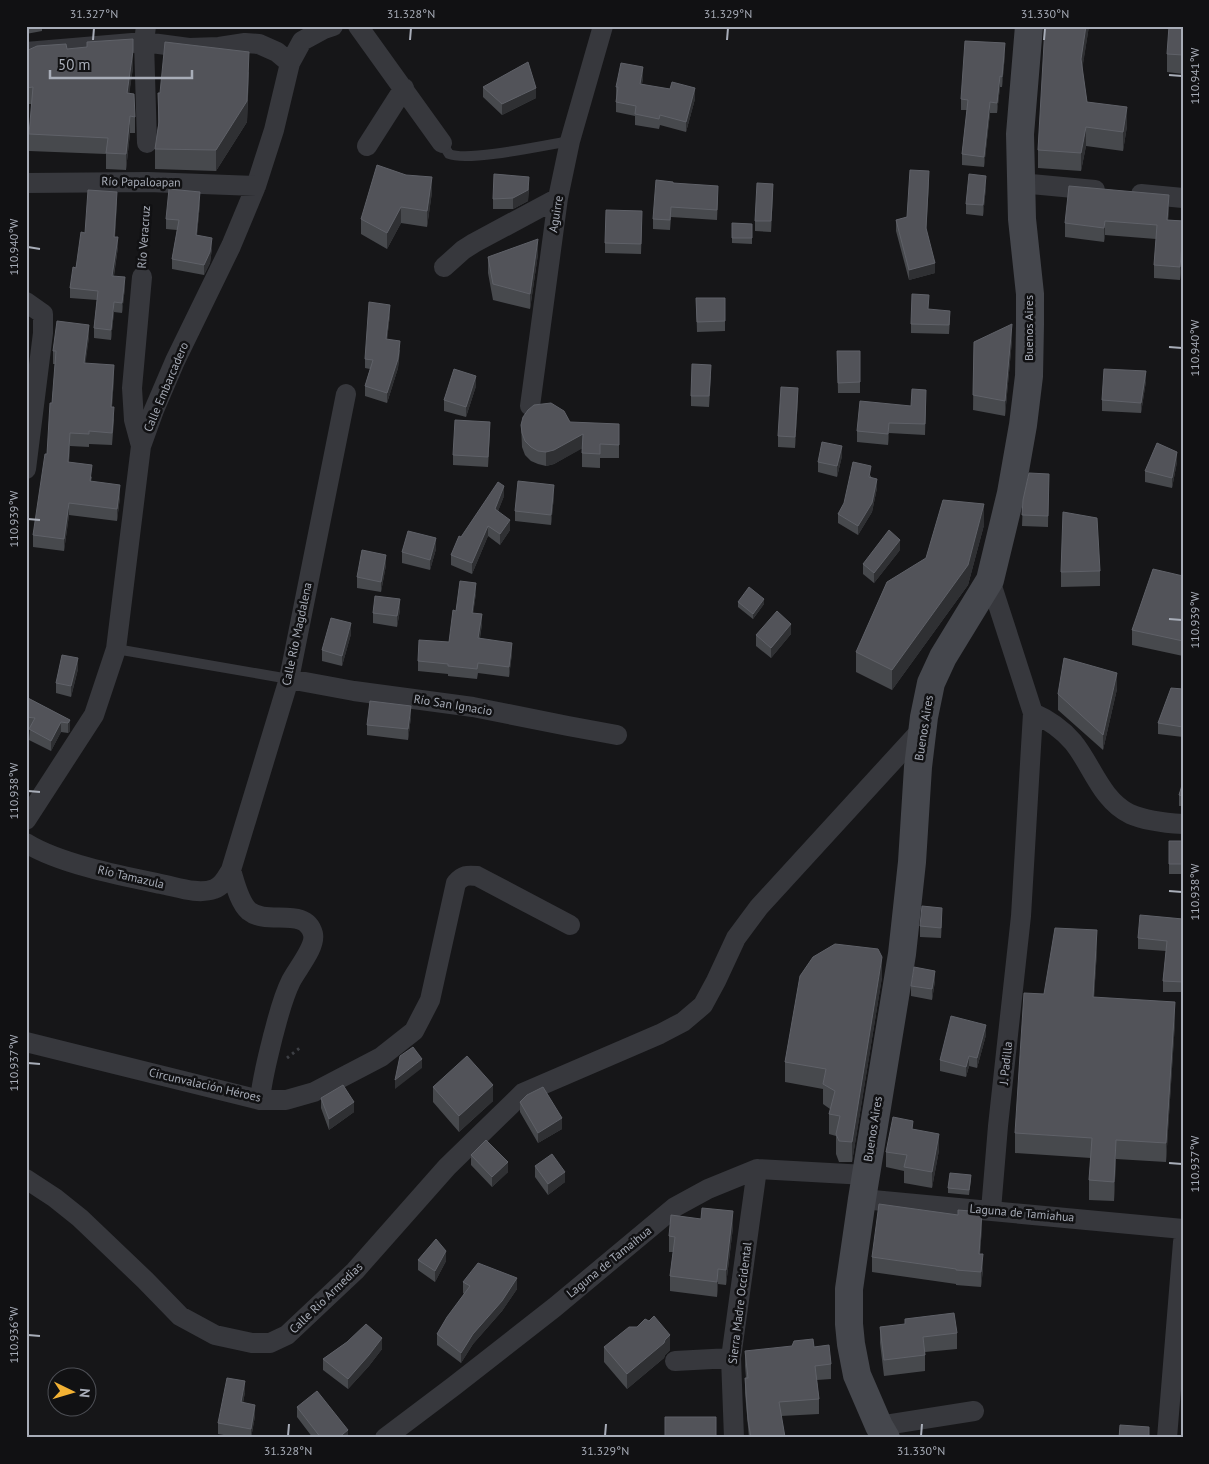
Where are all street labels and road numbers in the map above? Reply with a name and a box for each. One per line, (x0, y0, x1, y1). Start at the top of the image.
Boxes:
street label: Río Papaloapan (101, 173, 181, 190)
street label: Aguirre (545, 194, 566, 233)
street label: Río Veracruz (134, 205, 153, 269)
street label: Buenos Aires (1021, 295, 1036, 361)
street label: Calle Embarcadero (140, 340, 191, 434)
street label: Calle Río Magdalena (278, 581, 315, 687)
street label: Río San Ignacio (413, 691, 494, 718)
street label: Buenos Aires (911, 694, 936, 762)
street label: Río Tamazula (96, 862, 166, 891)
street label: J. Padilla (996, 1041, 1015, 1086)
street label: Circunvalación Héroes (148, 1064, 263, 1105)
street label: Buenos Aires (860, 1095, 885, 1163)
street label: Laguna de Tamiahua (969, 1200, 1075, 1225)
street label: Laguna de Tamaihua (563, 1223, 654, 1301)
street label: Sierra Madre Occidental (725, 1241, 754, 1365)
street label: Calle Río Armedias (286, 1259, 365, 1336)

